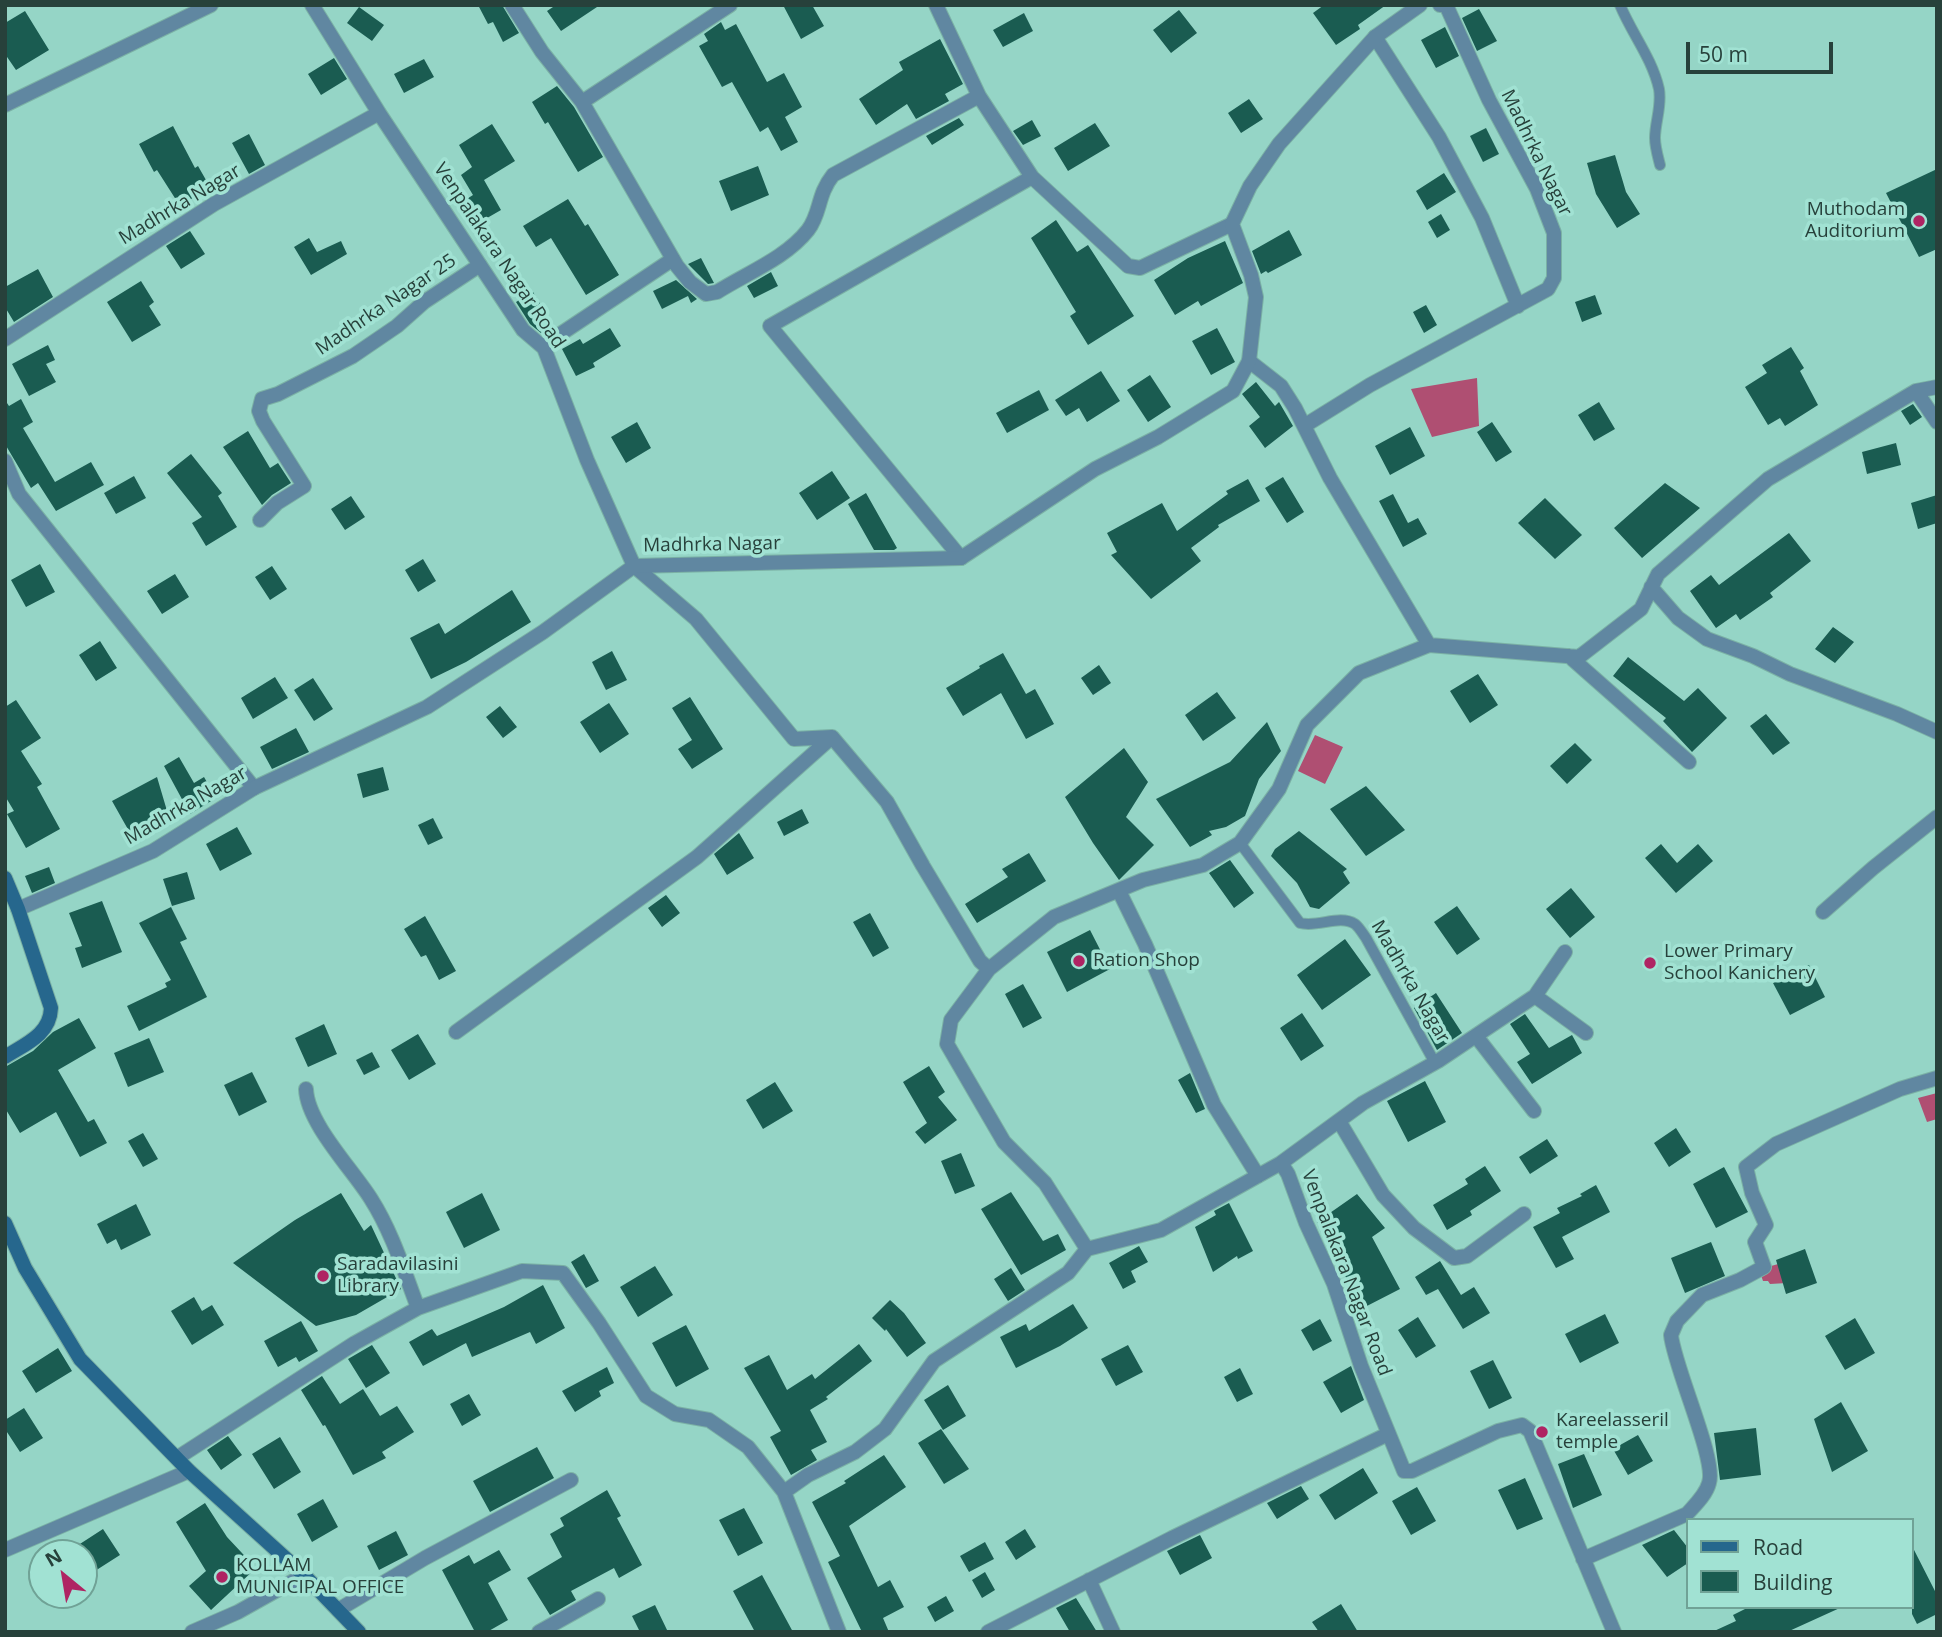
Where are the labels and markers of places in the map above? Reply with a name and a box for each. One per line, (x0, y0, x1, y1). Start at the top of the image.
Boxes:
place label: Muthodam Auditorium (1805, 199, 1905, 243)
marker: Muthodam Auditorium (1911, 213, 1927, 229)
place label: Lower Primary School Kanichery (1664, 941, 1815, 985)
place label: Ration Shop (1093, 950, 1200, 972)
marker: Ration Shop (1071, 953, 1087, 969)
marker: Lower Primary School Kanichery (1642, 955, 1658, 971)
place label: Saradavilasini Library (337, 1254, 458, 1298)
marker: Saradavilasini Library (315, 1268, 331, 1284)
place label: Kareelasseril temple (1556, 1410, 1669, 1454)
marker: Kareelasseril temple (1534, 1424, 1550, 1440)
place label: KOLLAM MUNICIPAL OFFICE (236, 1555, 404, 1599)
marker: KOLLAM MUNICIPAL OFFICE (214, 1569, 230, 1585)

